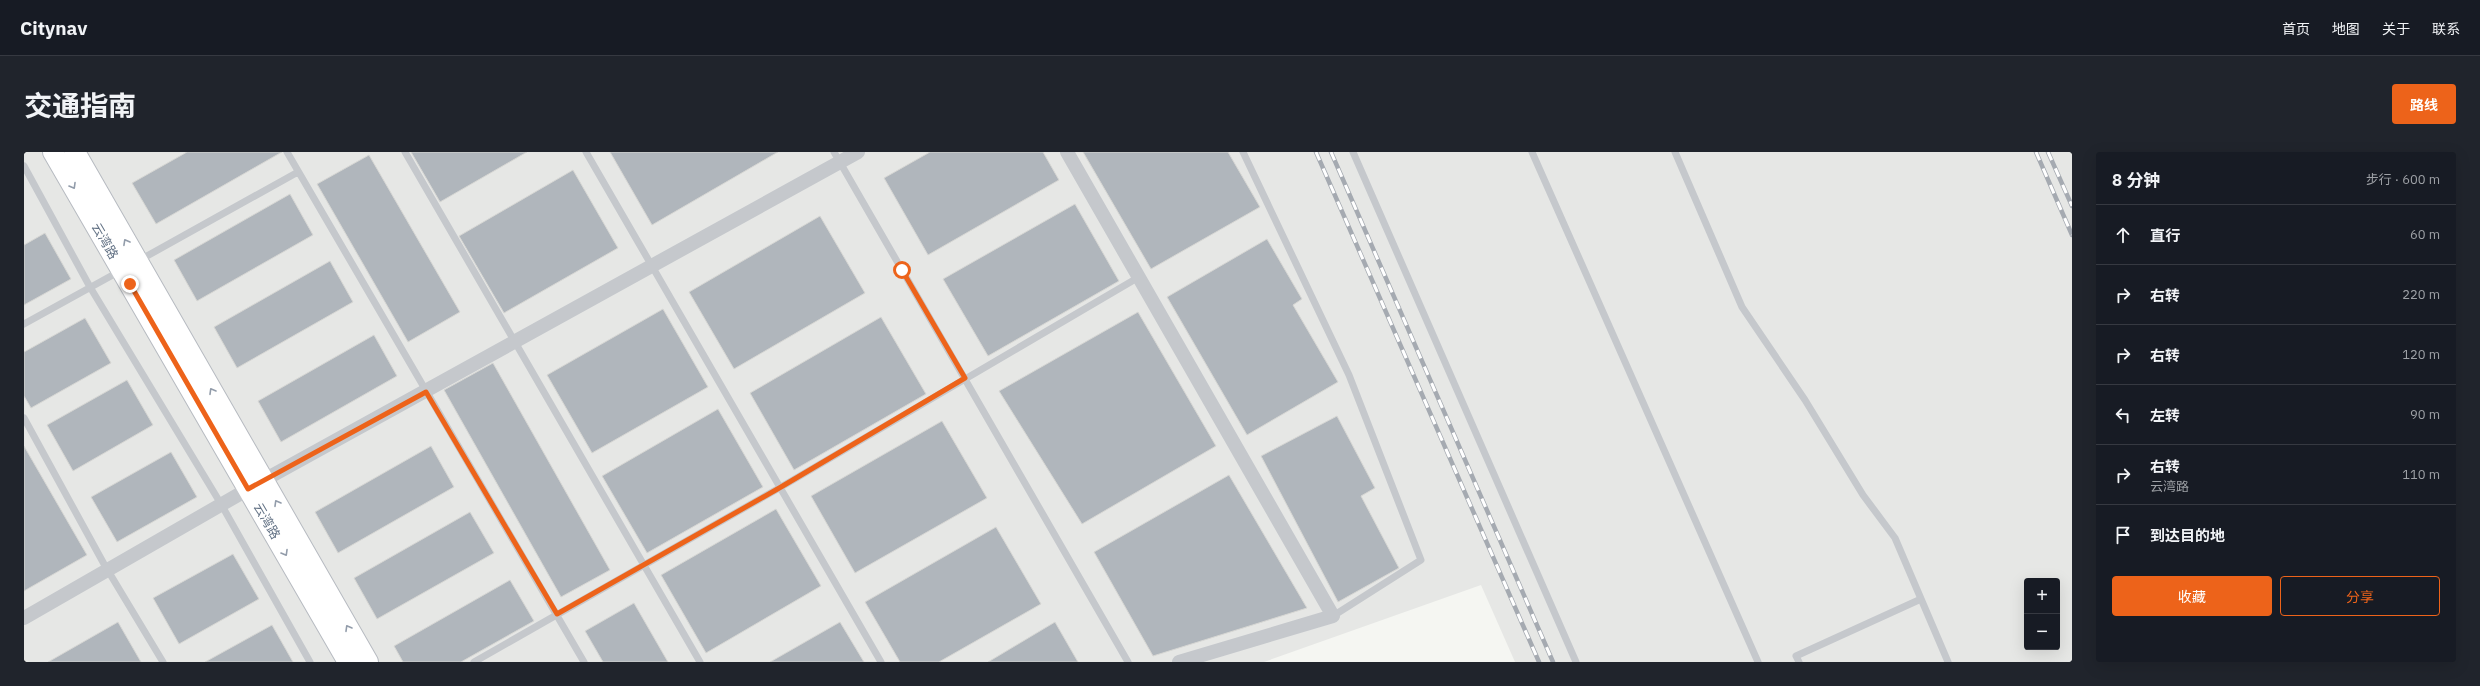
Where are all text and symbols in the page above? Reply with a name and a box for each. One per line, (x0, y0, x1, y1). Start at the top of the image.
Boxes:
text: Citynav (20, 16, 87, 40)
text: 首页 (2282, 20, 2310, 38)
text: 地图 (2332, 20, 2360, 38)
text: 关于 (2382, 20, 2410, 38)
text: 联系 (2432, 20, 2460, 38)
button: 路线 (2392, 84, 2456, 124)
text: 交通指南 (24, 87, 136, 124)
text: 8 分钟 (2112, 169, 2160, 191)
text: 步行 · 600 m (2366, 171, 2440, 188)
one-way arrow (68, 182, 75, 189)
street label: 云湾路 (88, 220, 122, 262)
icon: ahead (2112, 224, 2134, 246)
text: 直行 (2150, 226, 2180, 245)
text: 60 m (2410, 226, 2440, 243)
one-way arrow (123, 239, 130, 246)
route start (893, 261, 911, 279)
route end (121, 275, 139, 293)
icon: right (2112, 284, 2134, 306)
text: 右转 (2150, 286, 2180, 305)
text: 220 m (2402, 286, 2440, 303)
icon: right (2112, 344, 2134, 366)
text: 右转 (2150, 346, 2180, 365)
text: 120 m (2402, 346, 2440, 363)
one-way arrow (209, 387, 216, 395)
icon: left (2112, 404, 2134, 426)
text: 左转 (2150, 406, 2180, 425)
text: 90 m (2410, 406, 2440, 423)
text: 右转 (2150, 457, 2180, 476)
icon: right (2112, 464, 2134, 486)
text: 110 m (2402, 466, 2440, 483)
text: 云湾路 (2150, 478, 2189, 495)
street label: 云湾路 (250, 500, 284, 542)
one-way arrow (275, 500, 282, 507)
icon: arrive (2112, 524, 2134, 546)
text: 到达目的地 (2150, 526, 2225, 545)
one-way arrow (280, 549, 287, 556)
button: 收藏 (2112, 576, 2272, 616)
button: 分享 (2280, 576, 2440, 616)
map controls (2024, 578, 2060, 650)
button: + (2024, 578, 2060, 614)
button: − (2024, 614, 2060, 650)
one-way arrow (346, 625, 353, 632)

